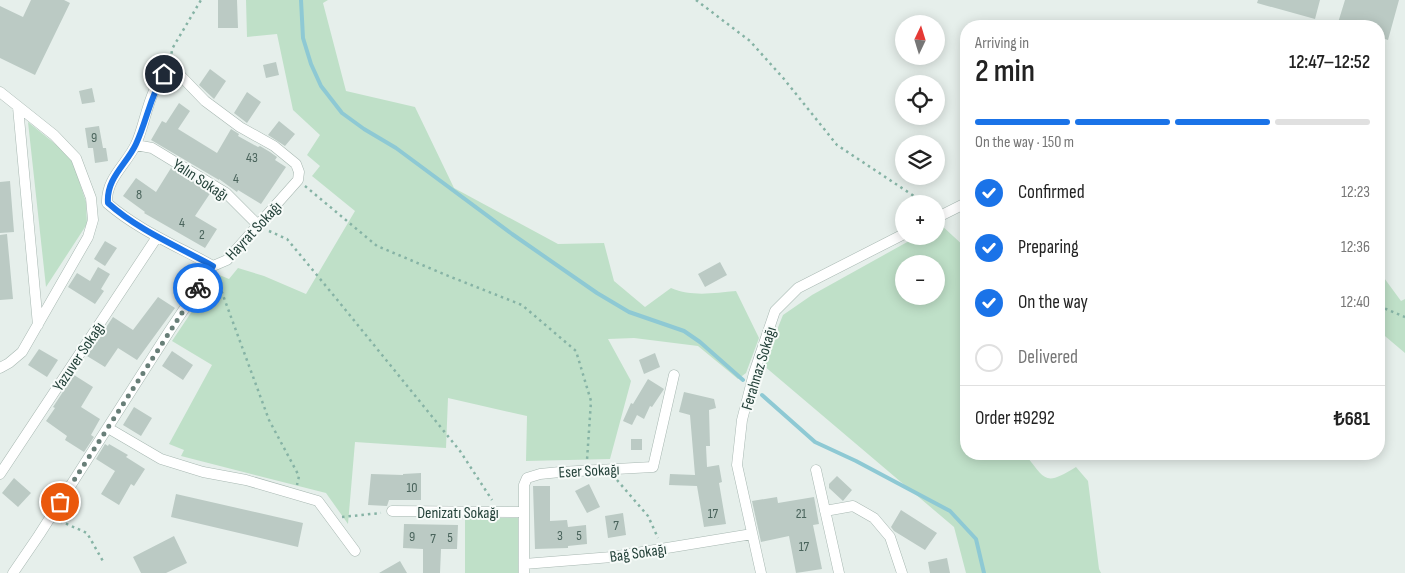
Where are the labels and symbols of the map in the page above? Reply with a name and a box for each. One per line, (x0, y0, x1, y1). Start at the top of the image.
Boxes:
north arrow (895, 15, 945, 65)
pin (143, 53, 185, 95)
house number: 9 (91, 129, 97, 146)
house number: 43 (246, 149, 258, 166)
street label: Yalın Sokağı (169, 155, 232, 205)
house number: 4 (233, 170, 239, 187)
house number: 8 (136, 186, 142, 203)
street label: Hayrat Sokağı (222, 198, 286, 264)
house number: 4 (179, 214, 185, 231)
house number: 2 (199, 226, 205, 243)
courier (173, 263, 223, 313)
street label: Yazuver Sokağı (49, 319, 109, 395)
street label: Ferahnaz Sokağı (738, 325, 781, 412)
street label: Eser Sokağı (558, 460, 620, 483)
house number: 10 (406, 479, 418, 496)
pin (39, 481, 81, 523)
street label: Denizatı Sokağı (417, 504, 499, 523)
house number: 17 (708, 505, 719, 522)
house number: 21 (796, 505, 806, 522)
house number: 7 (613, 517, 619, 534)
house number: 3 (557, 527, 563, 544)
house number: 5 (576, 527, 582, 544)
house number: 9 (409, 528, 415, 545)
house number: 5 (447, 529, 453, 546)
house number: 7 (430, 530, 436, 547)
house number: 17 (799, 538, 810, 555)
street label: Bağ Sokağı (608, 540, 668, 567)

